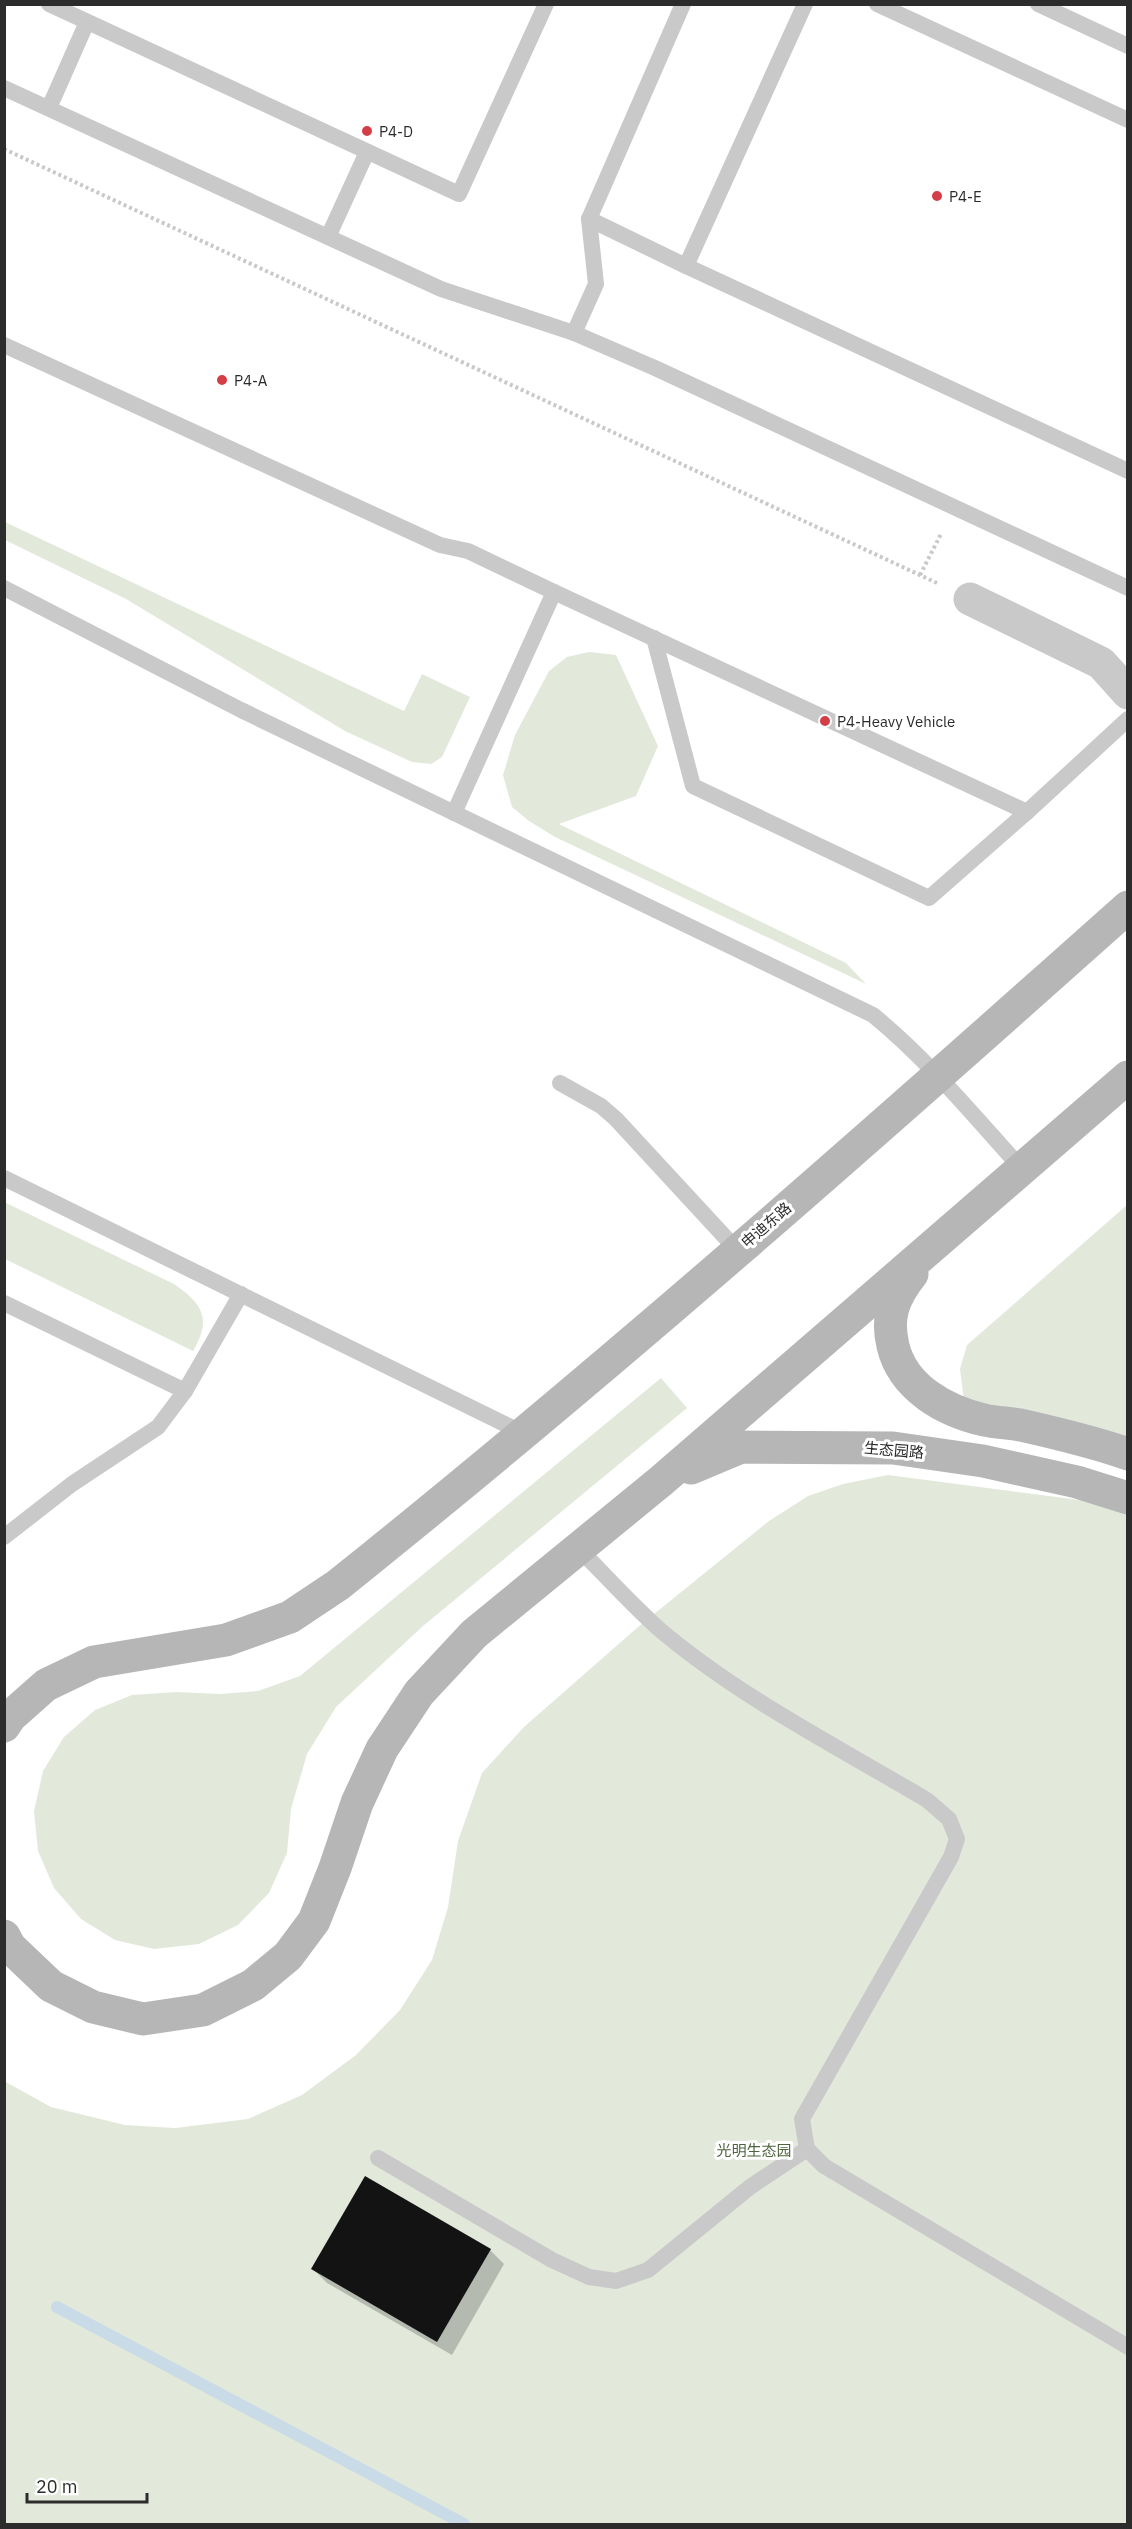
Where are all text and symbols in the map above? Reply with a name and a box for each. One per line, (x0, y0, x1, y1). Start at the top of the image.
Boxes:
place label: P4-D (379, 122, 413, 141)
marker: P4-D (360, 124, 374, 138)
place label: P4-E (949, 187, 982, 206)
marker: P4-E (930, 189, 944, 203)
place label: P4-A (234, 371, 268, 390)
marker: P4-A (215, 373, 229, 387)
place label: P4-Heavy Vehicle (837, 712, 955, 731)
marker: P4-Heavy Vehicle (818, 714, 832, 728)
street label: 申迪东路 (737, 1198, 795, 1252)
street label: 生态园路 (863, 1438, 925, 1462)
park label: 光明生态园 (716, 2141, 792, 2160)
scale bar (27, 2466, 147, 2504)
text: 20 m (36, 2475, 78, 2498)

